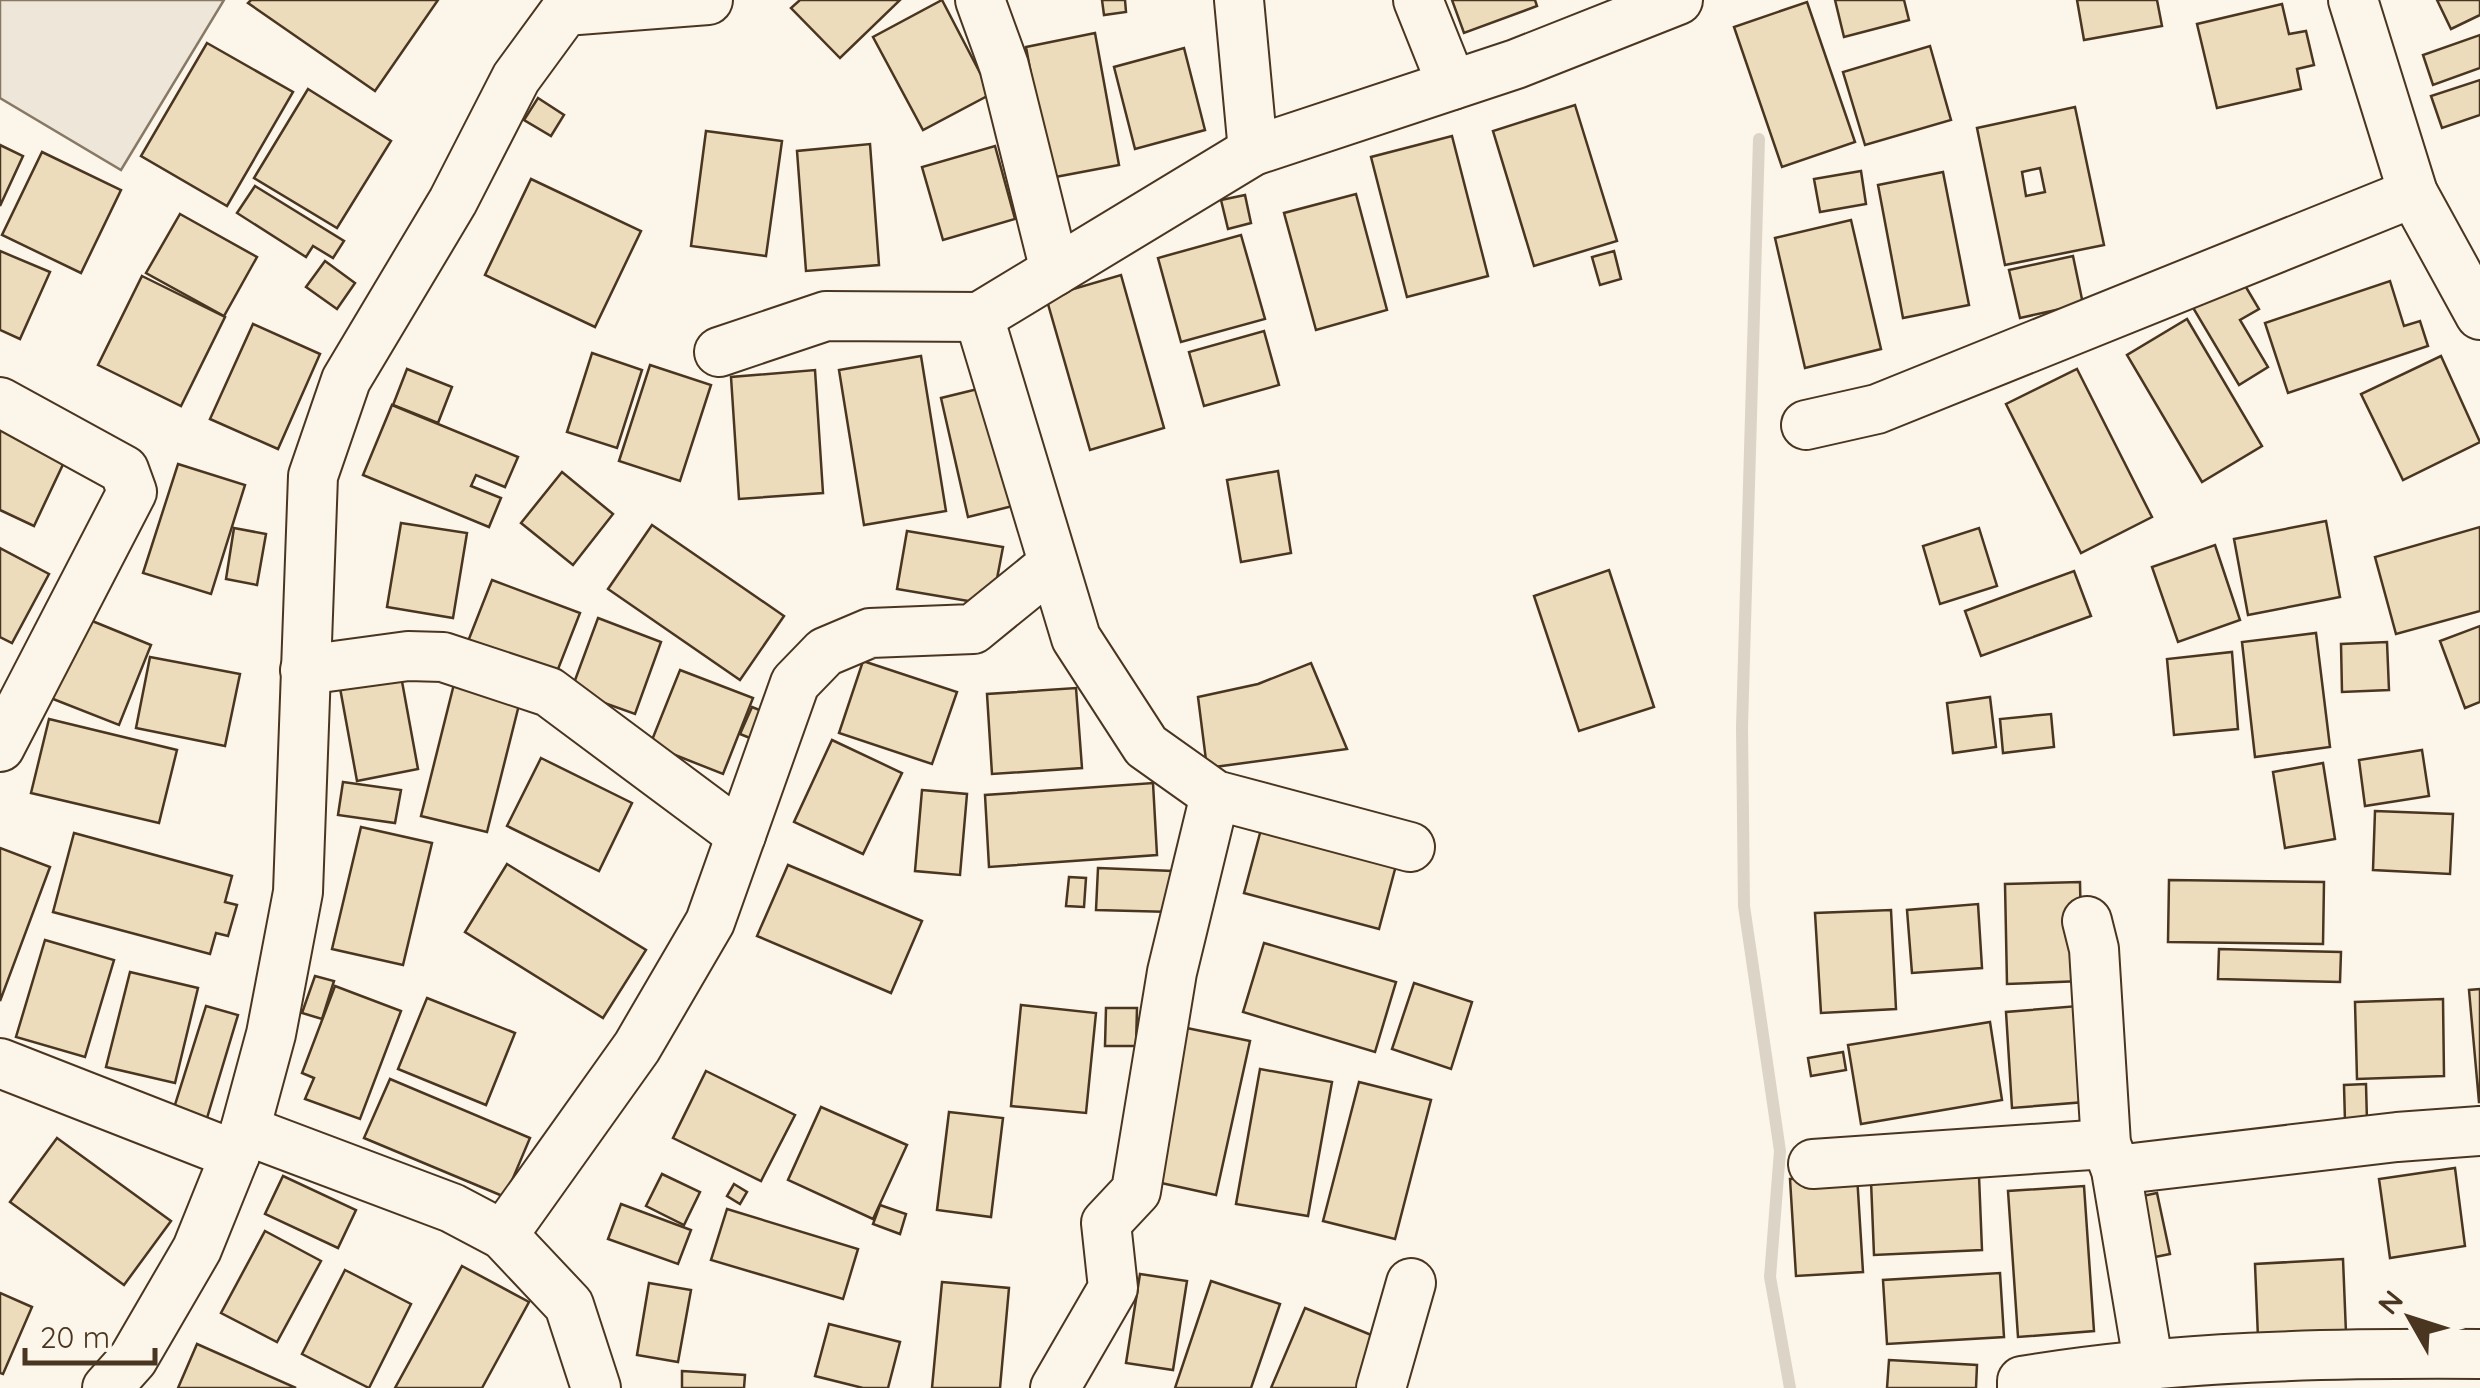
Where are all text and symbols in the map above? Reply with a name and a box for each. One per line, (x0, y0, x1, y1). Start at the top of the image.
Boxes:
north arrow (2360, 1268, 2460, 1368)
text: N (2370, 1283, 2410, 1321)
scale bar (25, 1303, 155, 1365)
text: 20 m (40, 1318, 110, 1356)

